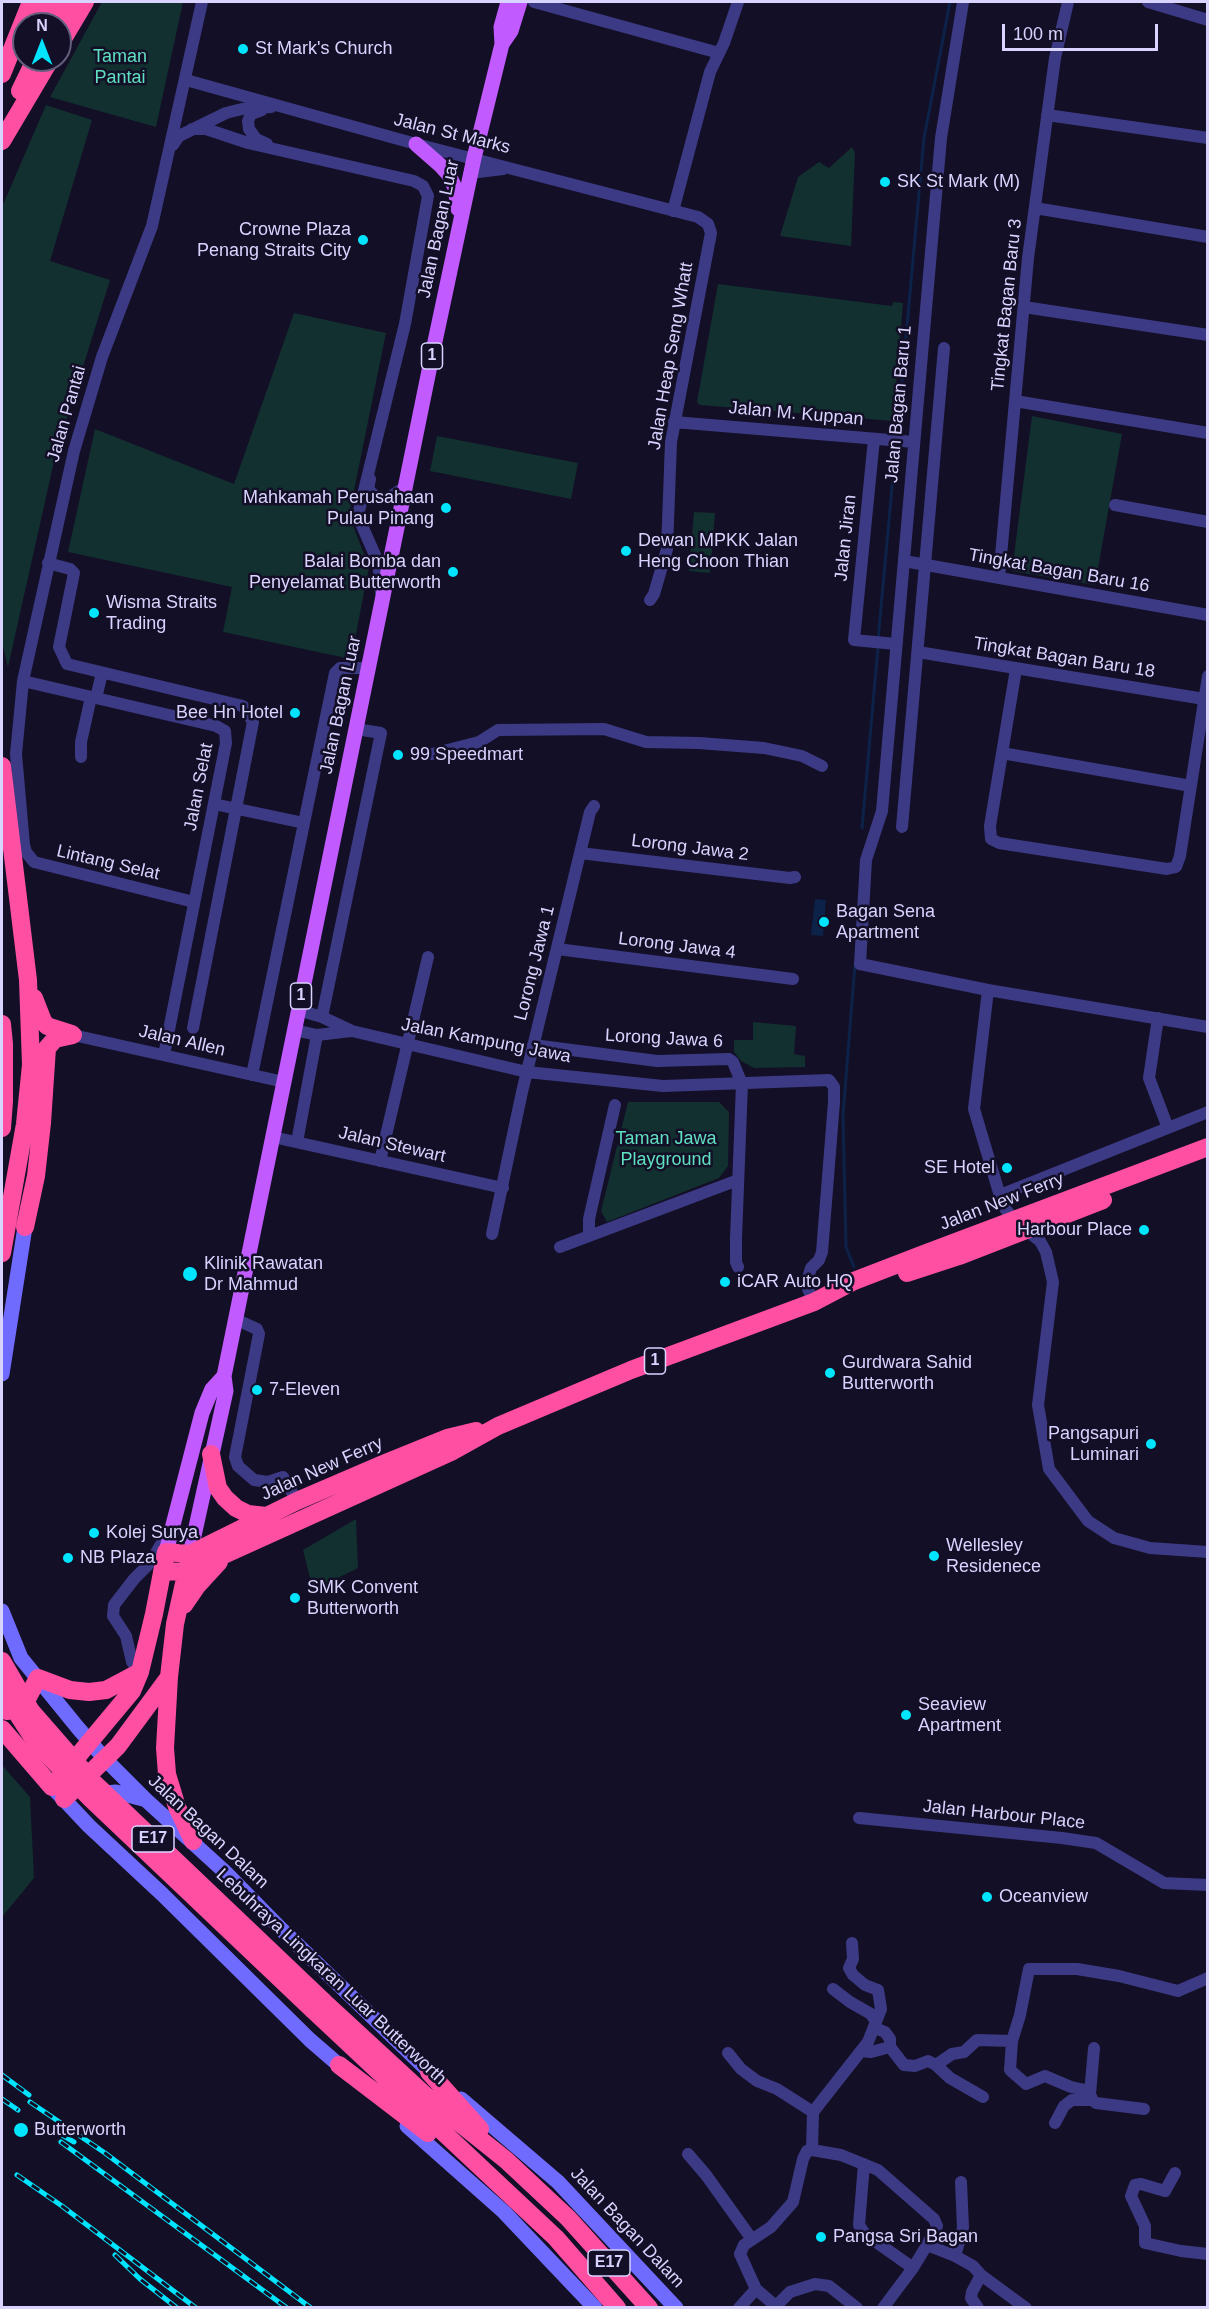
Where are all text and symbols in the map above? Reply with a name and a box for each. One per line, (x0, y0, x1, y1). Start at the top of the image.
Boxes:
north arrow (12, 12, 72, 72)
scale bar (1005, 12, 1161, 50)
text: N (36, 17, 48, 34)
text: 100 m (1013, 24, 1063, 44)
place label: St Mark's Church (255, 38, 392, 60)
marker: St Mark's Church (236, 42, 250, 56)
park label: Taman Pantai (93, 46, 147, 88)
street label: Jalan St Marks (392, 109, 512, 159)
street label: Jalan Bagan Luar (414, 158, 464, 300)
place label: SK St Mark (M) (897, 171, 1020, 193)
marker: SK St Mark (M) (878, 175, 892, 189)
street label: Tingkat Bagan Baru 3 (987, 218, 1027, 392)
place label: Crowne Plaza Penang Straits City (197, 219, 351, 262)
marker: Crowne Plaza Penang Straits City (356, 233, 370, 247)
street label: Jalan Heap Seng Whatt (644, 261, 698, 451)
street label: Jalan Bagan Baru 1 (881, 324, 917, 484)
road number: 1 (422, 343, 442, 369)
street label: Jalan Pantai (43, 363, 91, 465)
street label: Jalan M. Kuppan (728, 397, 864, 431)
place label: Mahkamah Perusahaan Pulau Pinang (243, 487, 434, 530)
street label: Jalan Jiran (831, 494, 861, 582)
marker: Mahkamah Perusahaan Pulau Pinang (439, 501, 453, 515)
place label: Dewan MPKK Jalan Heng Choon Thian (638, 530, 798, 572)
marker: Dewan MPKK Jalan Heng Choon Thian (619, 544, 633, 558)
street label: Tingkat Bagan Baru 16 (967, 544, 1151, 598)
place label: Balai Bomba dan Penyelamat Butterworth (249, 551, 441, 594)
marker: Balai Bomba dan Penyelamat Butterworth (446, 565, 460, 579)
place label: Wisma Straits Trading (106, 592, 217, 634)
marker: Wisma Straits Trading (87, 606, 101, 620)
street label: Tingkat Bagan Baru 18 (972, 633, 1156, 683)
street label: Jalan Bagan Luar (316, 634, 366, 776)
place label: Bee Hn Hotel (176, 702, 283, 724)
marker: Bee Hn Hotel (288, 706, 302, 720)
street label: Jalan Selat (180, 741, 218, 833)
place label: 99 Speedmart (410, 744, 523, 766)
marker: 99 Speedmart (391, 748, 405, 762)
street label: Lorong Jawa 2 (630, 830, 750, 866)
street label: Lintang Selat (54, 841, 162, 885)
place label: Bagan Sena Apartment (836, 901, 935, 944)
street label: Lorong Jawa 1 (510, 903, 560, 1023)
marker: Bagan Sena Apartment (817, 915, 831, 929)
street label: Lorong Jawa 4 (617, 928, 737, 964)
road number: 1 (290, 983, 312, 1009)
street label: Jalan Kampung Jawa (399, 1014, 573, 1068)
street label: Jalan Allen (137, 1021, 227, 1061)
street label: Lorong Jawa 6 (604, 1025, 724, 1053)
street label: Jalan Stewart (336, 1122, 448, 1168)
park label: Taman Jawa Playground (615, 1128, 717, 1170)
place label: SE Hotel (924, 1157, 995, 1179)
marker: SE Hotel (1000, 1161, 1014, 1175)
street label: Jalan New Ferry (937, 1168, 1067, 1236)
place label: Harbour Place (1017, 1219, 1132, 1241)
marker: Harbour Place (1137, 1223, 1151, 1237)
place label: Klinik Rawatan Dr Mahmud (204, 1253, 323, 1296)
marker: Klinik Rawatan Dr Mahmud (181, 1265, 199, 1283)
place label: iCAR Auto HQ (737, 1271, 853, 1293)
marker: iCAR Auto HQ (718, 1275, 732, 1289)
road number: 1 (644, 1348, 666, 1374)
place label: Gurdwara Sahid Butterworth (842, 1352, 972, 1394)
marker: Gurdwara Sahid Butterworth (823, 1366, 837, 1380)
place label: 7-Eleven (269, 1379, 340, 1401)
marker: 7-Eleven (250, 1383, 264, 1397)
place label: Pangsapuri Luminari (1048, 1423, 1139, 1466)
street label: Jalan New Ferry (258, 1432, 386, 1506)
marker: Pangsapuri Luminari (1144, 1437, 1158, 1451)
place label: Kolej Surya (106, 1522, 198, 1544)
marker: Kolej Surya (87, 1526, 101, 1540)
place label: Wellesley Residenece (946, 1535, 1041, 1578)
place label: NB Plaza (80, 1547, 155, 1569)
marker: Wellesley Residenece (927, 1549, 941, 1563)
marker: NB Plaza (61, 1551, 75, 1565)
place label: SMK Convent Butterworth (307, 1577, 418, 1620)
marker: SMK Convent Butterworth (288, 1591, 302, 1605)
place label: Seaview Apartment (918, 1694, 1001, 1736)
marker: Seaview Apartment (899, 1708, 913, 1722)
street label: Jalan Bagan Dalam (143, 1771, 273, 1893)
street label: Jalan Harbour Place (922, 1796, 1086, 1834)
road number: E17 (132, 1826, 174, 1852)
street label: Lebuhraya Lingkaran Luar Butterworth (211, 1864, 451, 2090)
place label: Oceanview (999, 1886, 1088, 1908)
marker: Oceanview (980, 1890, 994, 1904)
place label: Butterworth (34, 2119, 126, 2141)
marker: Butterworth (12, 2121, 30, 2139)
street label: Jalan Bagan Dalam (566, 2163, 688, 2293)
place label: Pangsa Sri Bagan (833, 2226, 978, 2248)
marker: Pangsa Sri Bagan (814, 2230, 828, 2244)
road number: E17 (588, 2250, 630, 2276)

